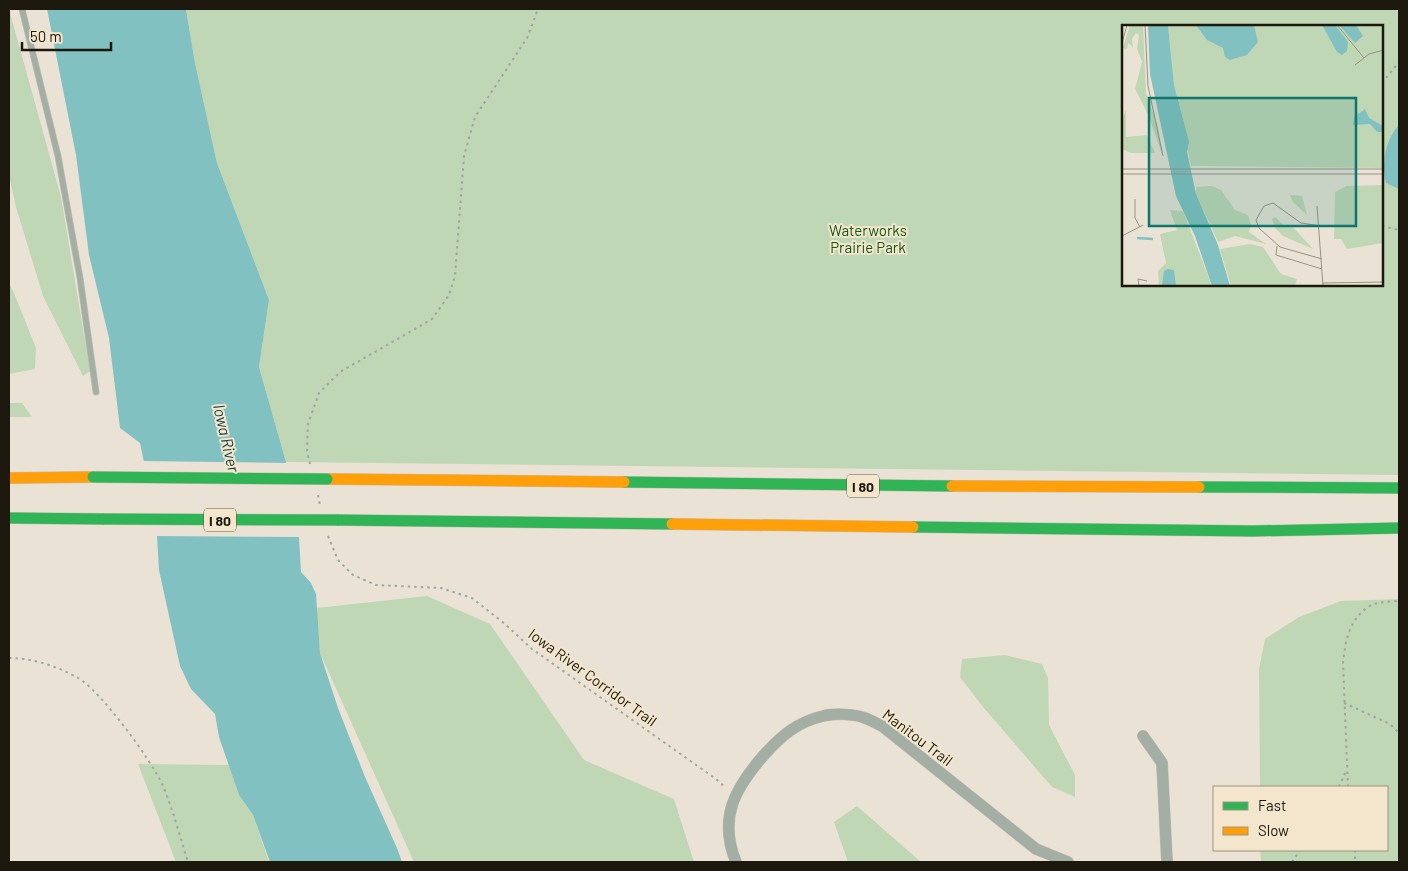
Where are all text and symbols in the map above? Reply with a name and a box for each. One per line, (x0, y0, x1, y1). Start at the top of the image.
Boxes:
scale bar (22, 20, 111, 52)
inset map (1122, 25, 1383, 286)
text: 50 m (30, 27, 62, 45)
park label: Waterworks Prairie Park (829, 221, 907, 256)
water label: Iowa River (210, 402, 244, 475)
road number: I 80 (847, 474, 879, 498)
road number: I 80 (204, 508, 236, 532)
street label: Iowa River Corridor Trail (525, 624, 661, 730)
street label: Manitou Trail (879, 705, 957, 769)
legend (1213, 786, 1388, 851)
text: Fast (1258, 796, 1286, 814)
text: Slow (1258, 821, 1289, 839)

